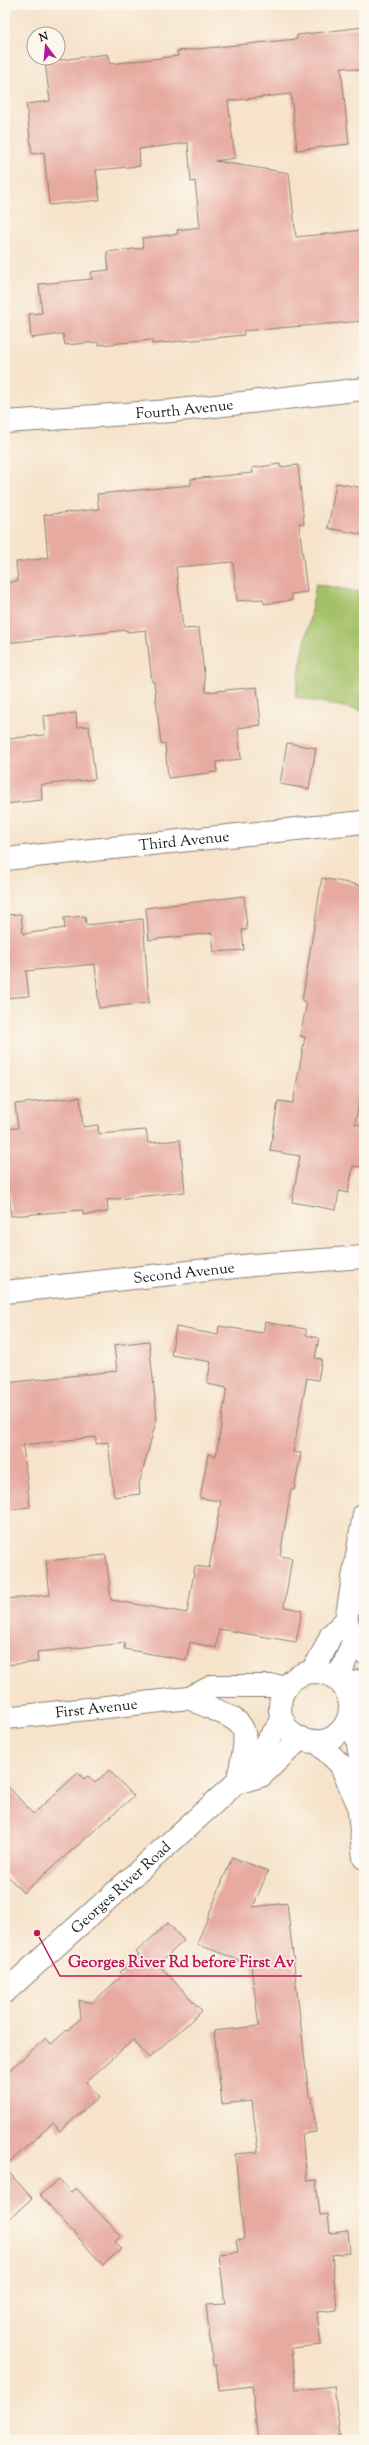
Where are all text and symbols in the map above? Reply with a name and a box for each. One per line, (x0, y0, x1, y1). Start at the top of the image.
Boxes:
north arrow (26, 26, 66, 66)
text: N (36, 28, 50, 47)
street label: Fourth Avenue (135, 395, 235, 425)
street label: Third Avenue (138, 827, 231, 857)
street label: Second Avenue (133, 1258, 236, 1290)
street label: First Avenue (55, 1695, 139, 1724)
street label: Georges River Road (67, 1837, 177, 1939)
callout: Georges River Rd before First Av (60, 1948, 302, 1976)
text: Georges River Rd before First Av (68, 1952, 295, 1975)

